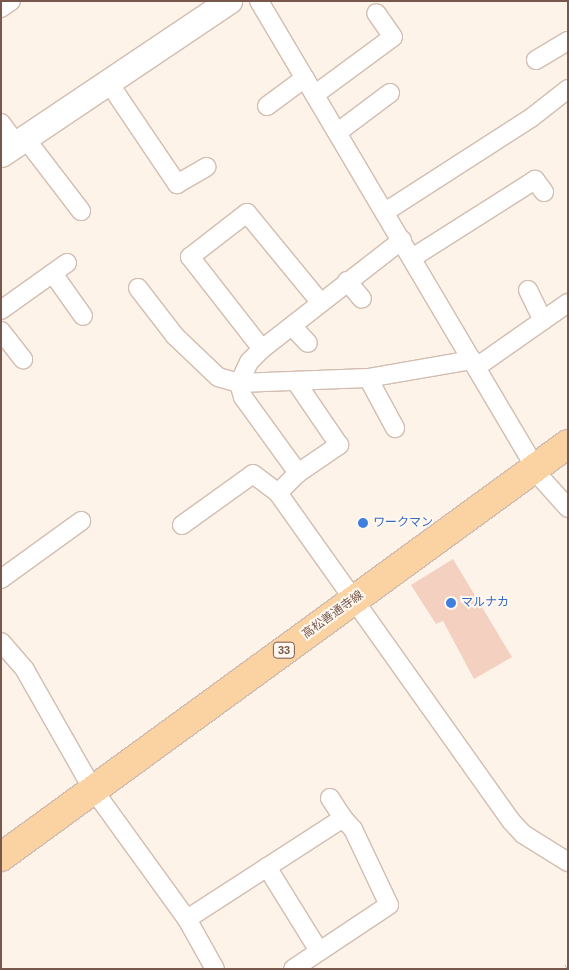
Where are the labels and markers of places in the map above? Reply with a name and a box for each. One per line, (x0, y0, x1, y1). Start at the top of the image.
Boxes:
place label: ワークマン (373, 516, 433, 530)
marker: ワークマン (357, 517, 369, 529)
place label: マルナカ (461, 596, 509, 610)
marker: マルナカ (445, 597, 457, 609)

